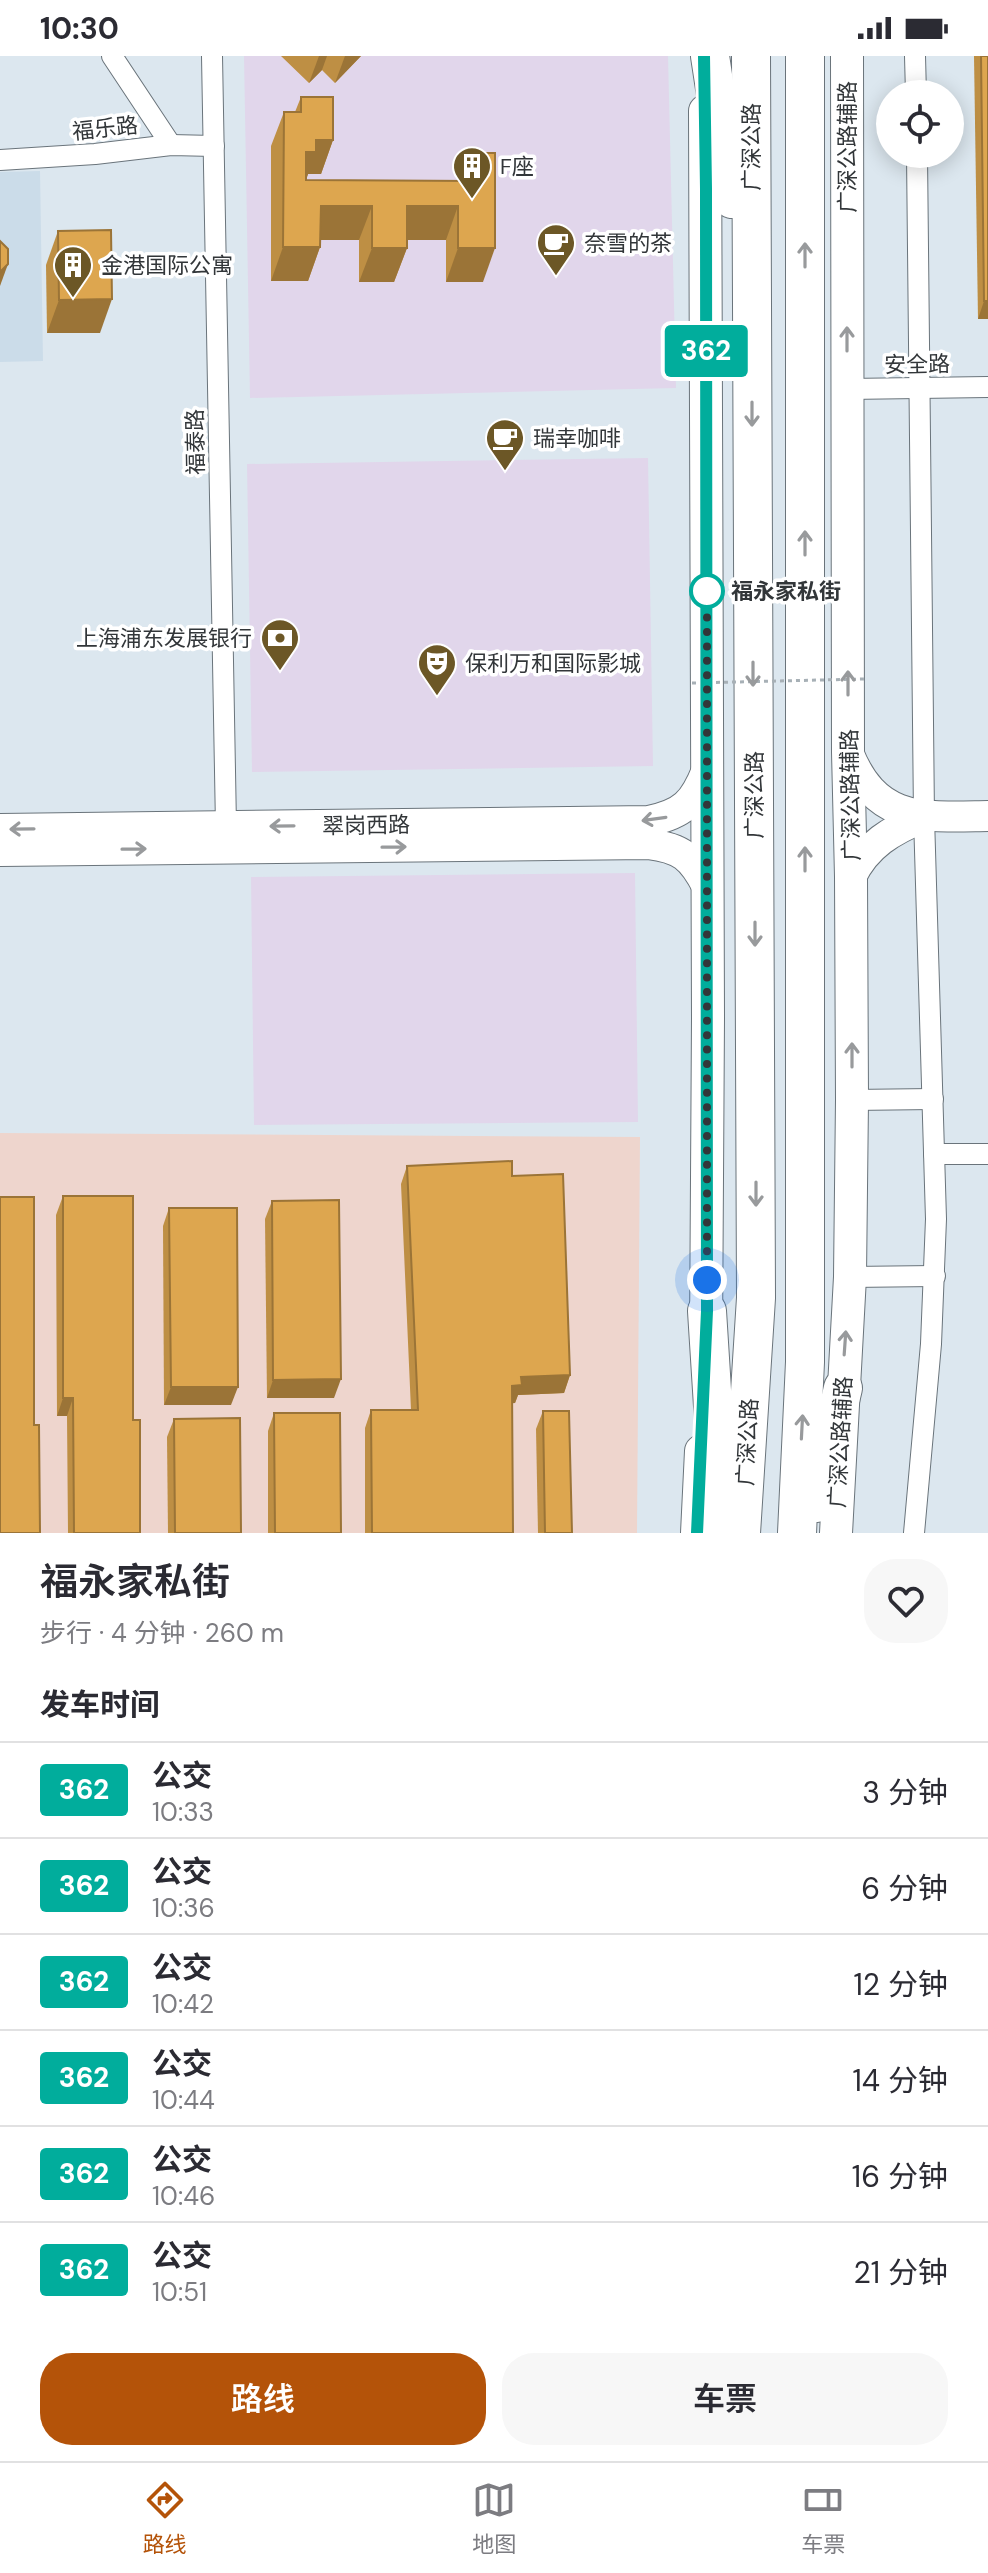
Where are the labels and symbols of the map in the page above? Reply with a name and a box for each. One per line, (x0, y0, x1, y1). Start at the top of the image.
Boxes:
street label: 广深公路辅路 (833, 81, 862, 213)
street label: 广深公路 (737, 103, 766, 191)
street label: 福乐路 (71, 111, 139, 146)
building icon: F座 (451, 145, 493, 200)
place label: F座 (500, 152, 534, 181)
cafe icon: 奈雪的茶 (535, 222, 577, 277)
place label: 奈雪的茶 (584, 229, 672, 258)
one-way arrow (797, 242, 813, 269)
building icon: 金港国际公寓 (52, 244, 94, 299)
place label: 金港国际公寓 (101, 251, 233, 280)
line badge: 362 (660, 325, 752, 377)
one-way arrow (839, 326, 855, 353)
street label: 安全路 (884, 349, 950, 380)
one-way arrow (744, 400, 760, 427)
street label: 福泰路 (180, 409, 211, 475)
cafe icon: 瑞幸咖啡 (484, 417, 526, 472)
place label: 瑞幸咖啡 (533, 424, 621, 453)
one-way arrow (797, 530, 813, 557)
marker: 福永家私街 (690, 574, 724, 608)
place label: 福永家私街 (731, 577, 841, 606)
bank icon: 上海浦东发展银行 (259, 617, 301, 672)
place label: 上海浦东发展银行 (76, 624, 252, 653)
theatre icon: 保利万和国际影城 (416, 642, 458, 697)
place label: 保利万和国际影城 (465, 649, 641, 678)
one-way arrow (745, 660, 761, 687)
one-way arrow (840, 670, 856, 697)
street label: 广深公路辅路 (835, 729, 866, 861)
street label: 广深公路 (740, 751, 769, 839)
street label: 翠岗西路 (322, 810, 410, 841)
one-way arrow (642, 812, 667, 827)
one-way arrow (269, 818, 296, 833)
one-way arrow (9, 821, 36, 837)
one-way arrow (380, 839, 407, 854)
one-way arrow (120, 842, 147, 857)
one-way arrow (797, 846, 813, 873)
one-way arrow (747, 920, 763, 947)
one-way arrow (844, 1042, 860, 1069)
one-way arrow (748, 1180, 764, 1207)
your location (687, 1260, 727, 1300)
one-way arrow (838, 1330, 853, 1357)
street label: 广深公路辅路 (823, 1375, 858, 1509)
street label: 广深公路 (731, 1397, 764, 1487)
one-way arrow (794, 1414, 809, 1441)

